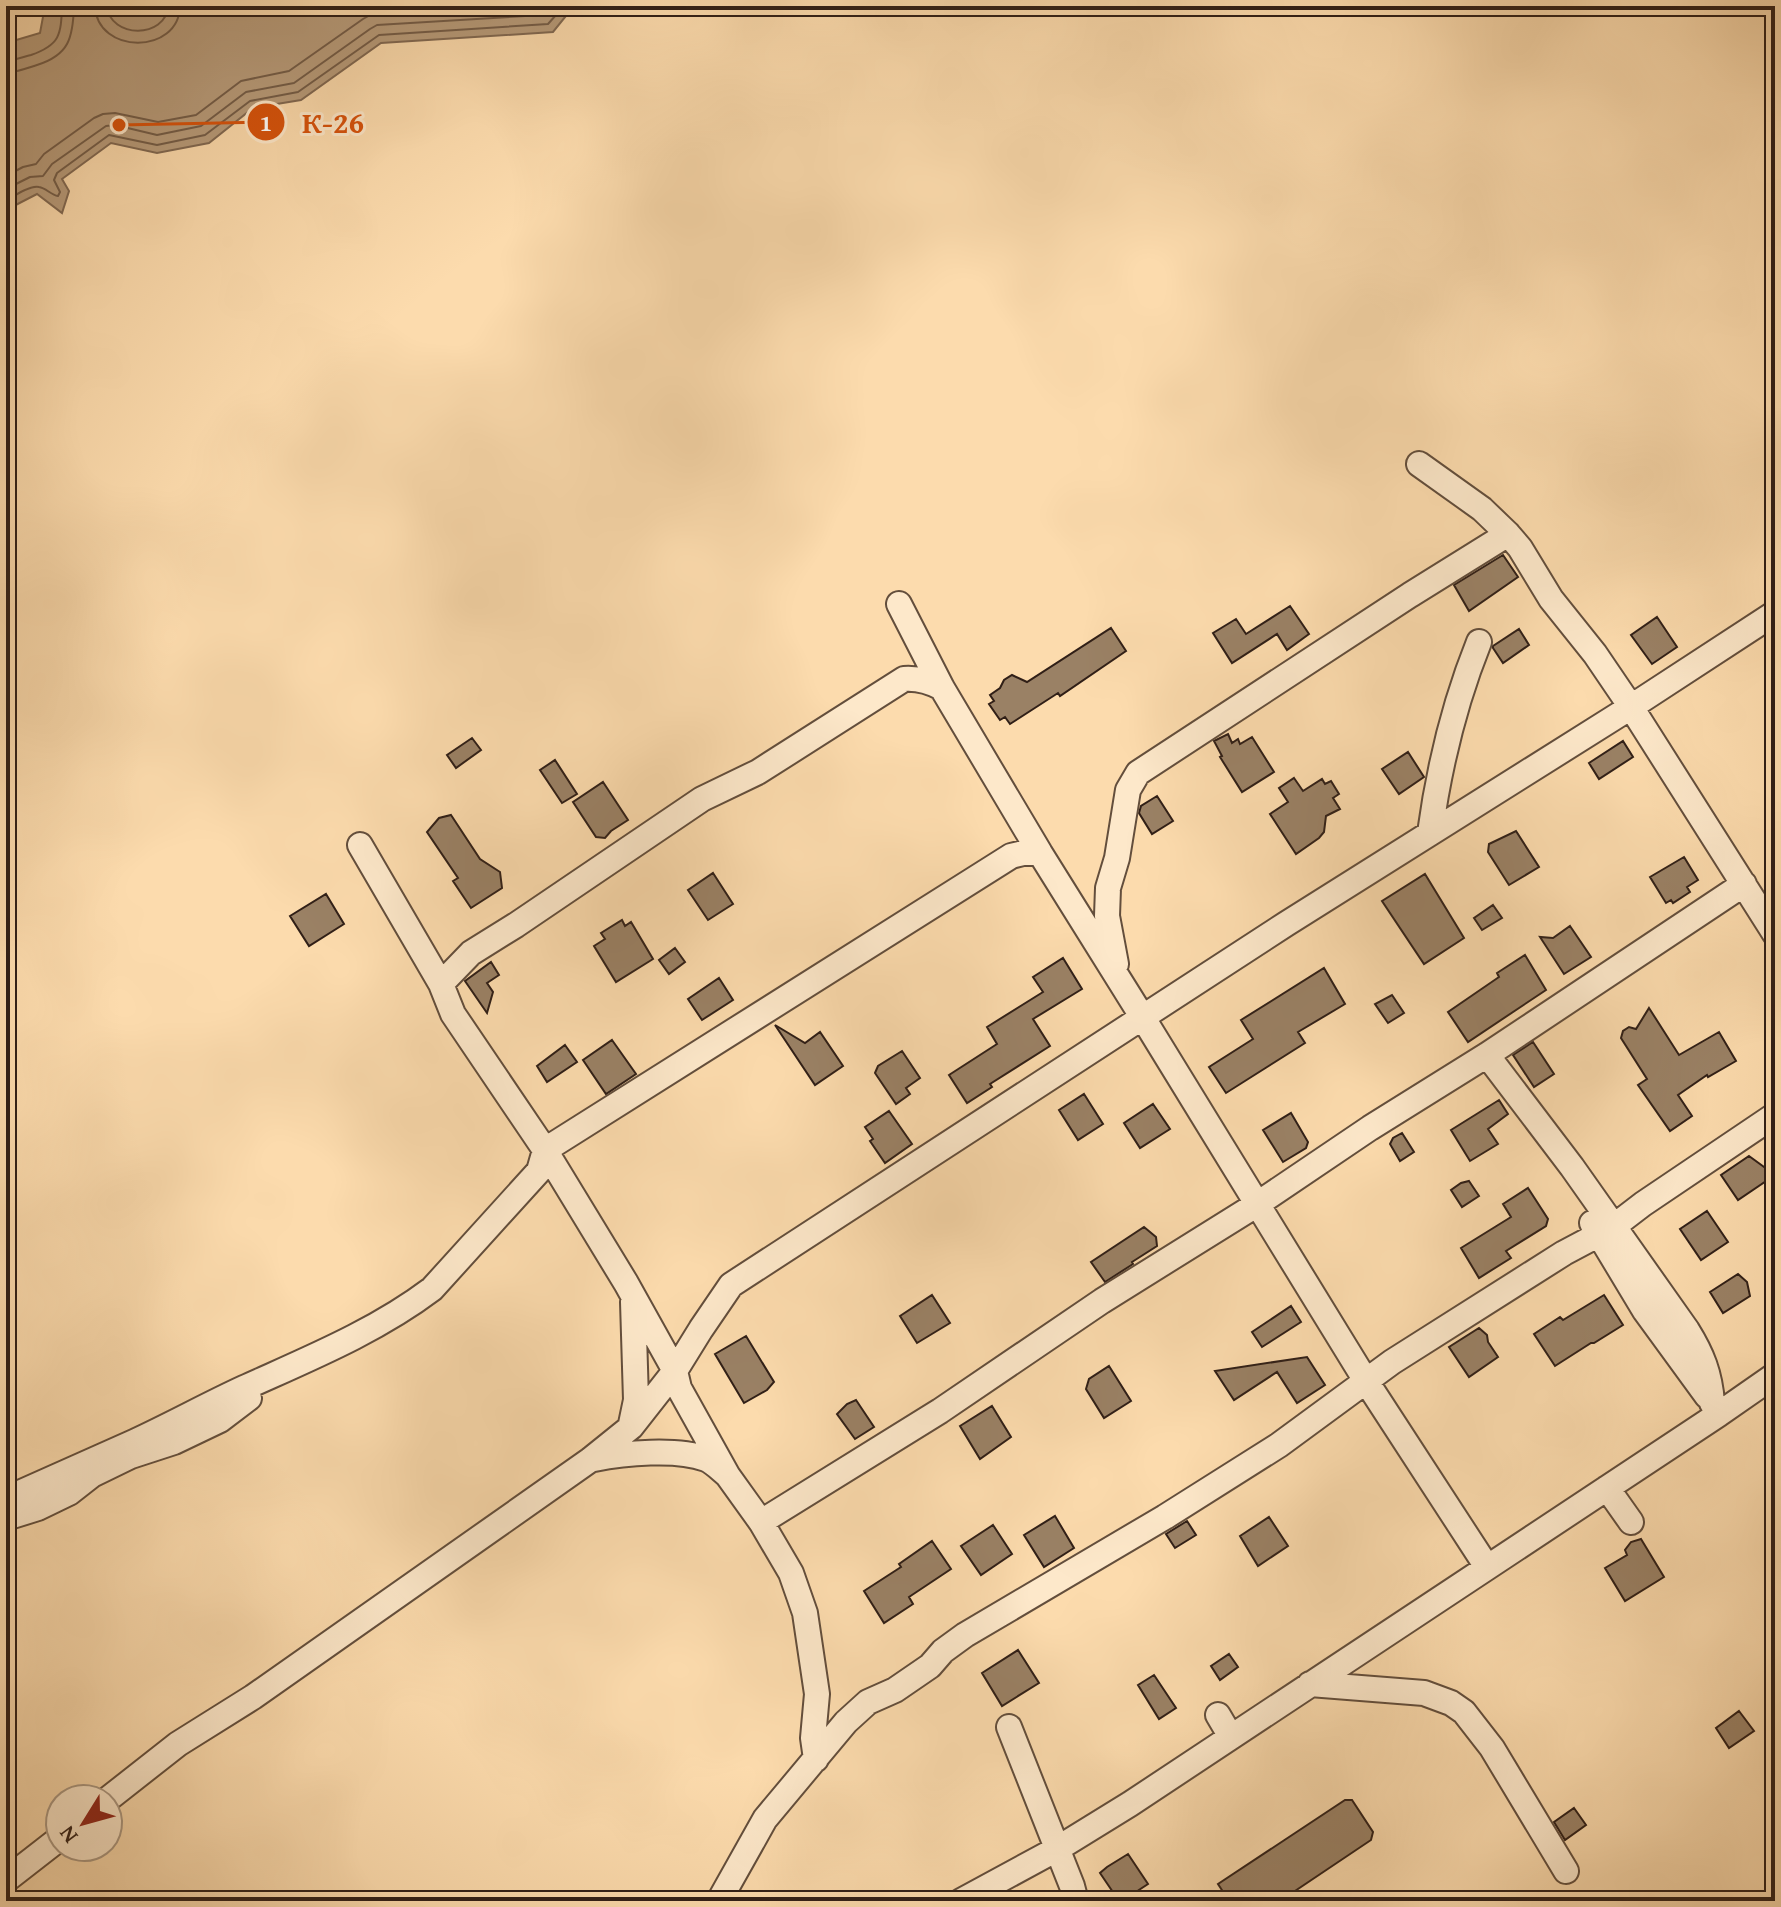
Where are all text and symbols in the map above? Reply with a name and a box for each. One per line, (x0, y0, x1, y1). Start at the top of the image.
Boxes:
callout: К-26 (246, 95, 380, 149)
text: К-26 (302, 100, 364, 144)
text: 1 (260, 105, 272, 140)
north arrow (44, 1783, 124, 1863)
text: N (51, 1819, 85, 1851)

